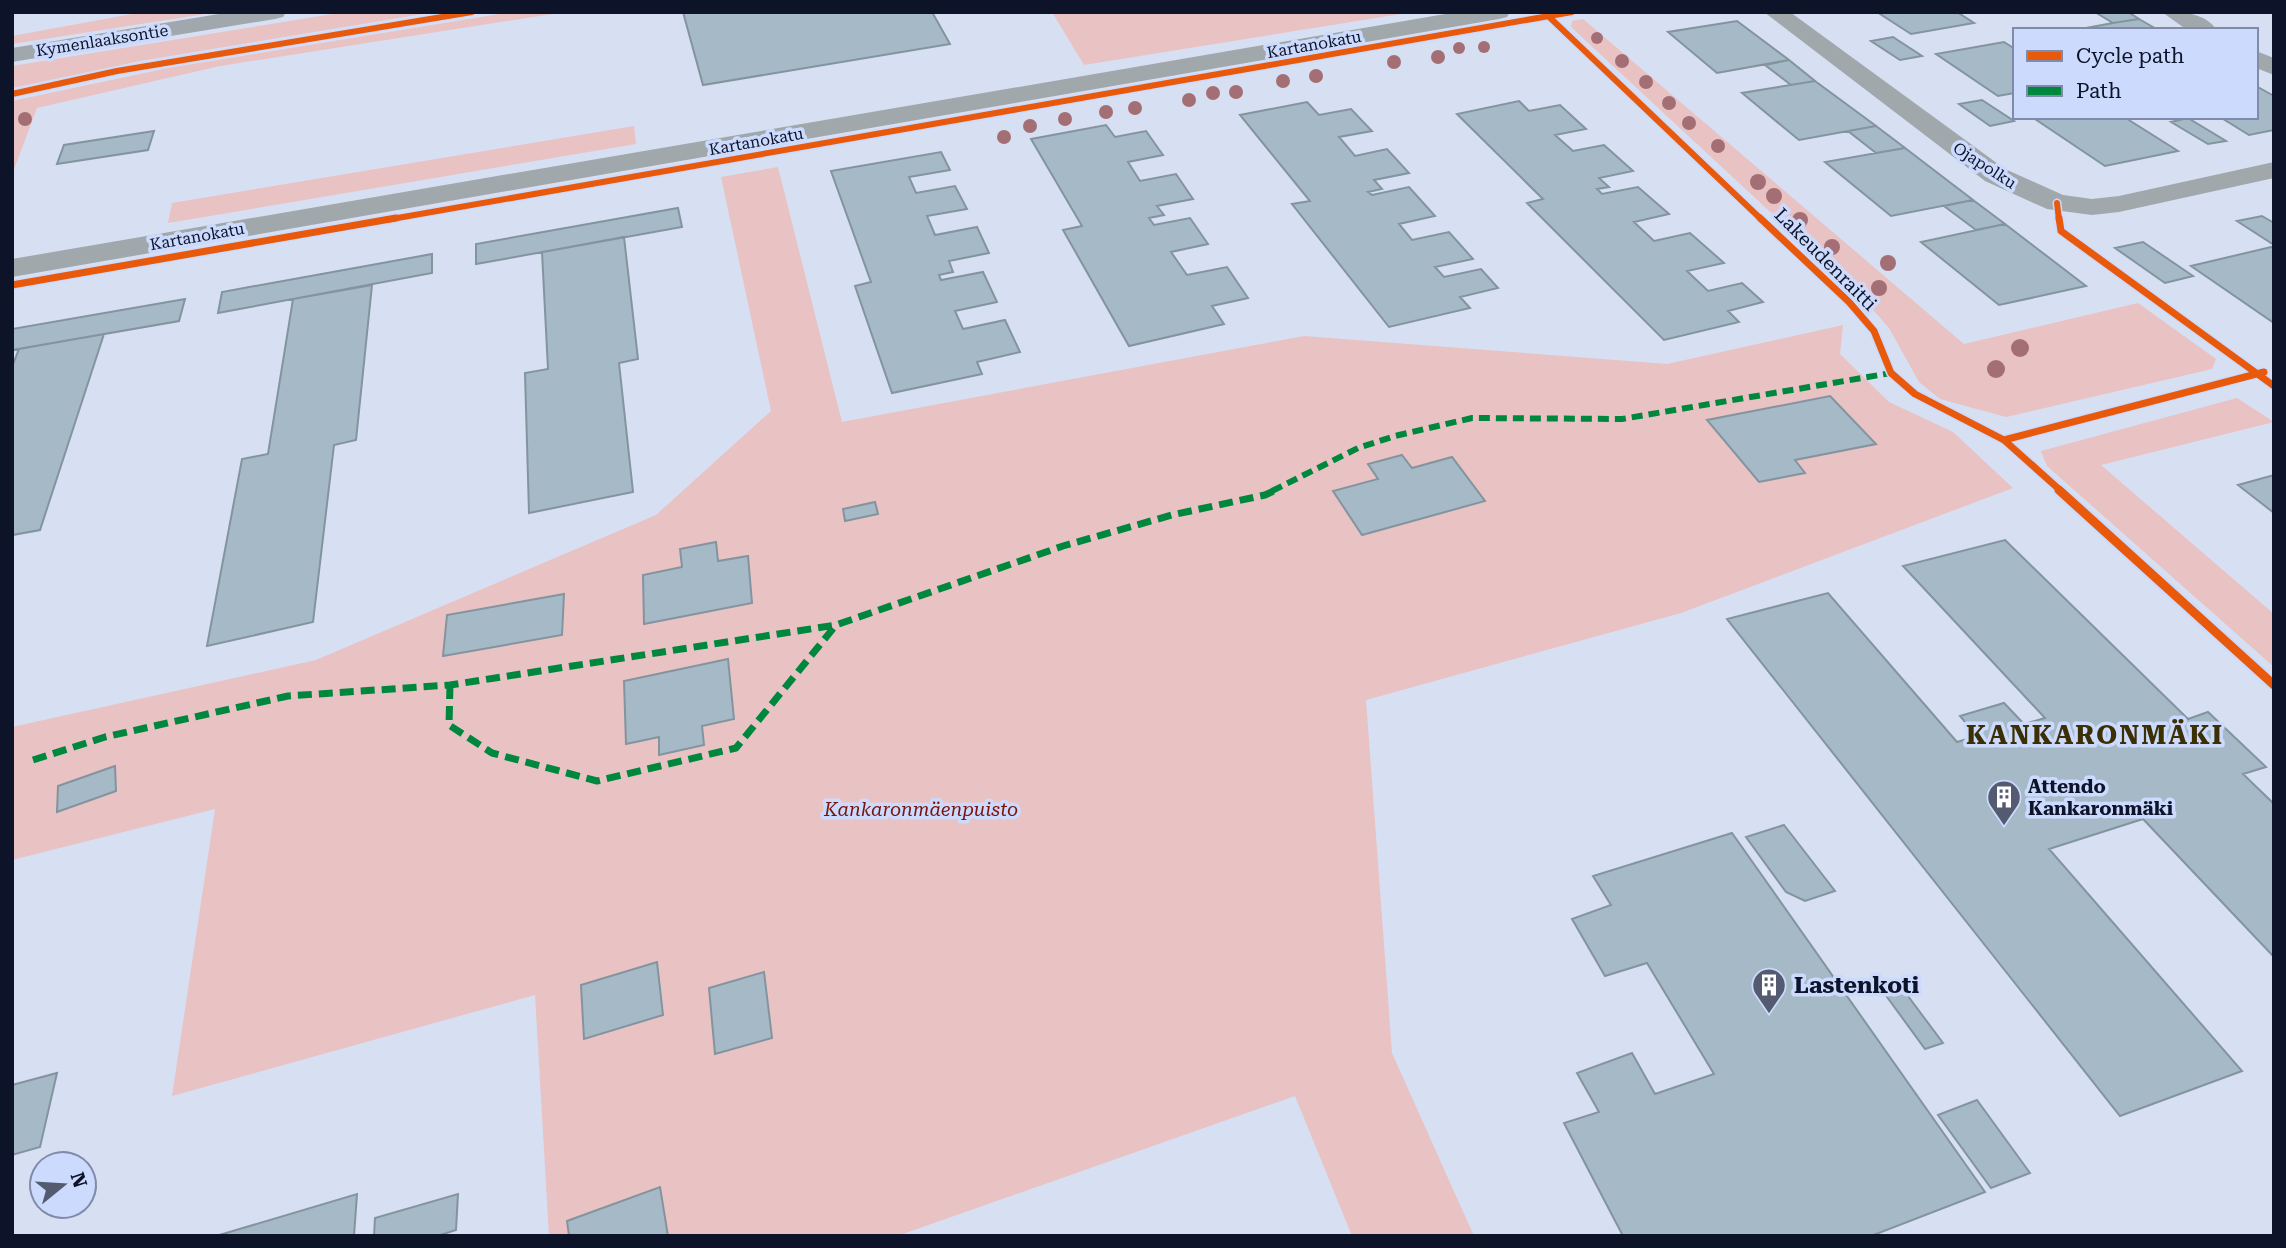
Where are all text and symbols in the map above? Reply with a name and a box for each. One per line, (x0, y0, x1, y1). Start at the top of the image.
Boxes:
street label: Kymenlaaksontie (35, 21, 170, 60)
street label: Kartanokatu (1265, 27, 1363, 62)
legend (2013, 28, 2258, 119)
text: Cycle path (2076, 44, 2185, 68)
text: Path (2076, 79, 2122, 103)
street label: Kartanokatu (707, 124, 805, 159)
street label: Ojapolku (1950, 138, 2020, 193)
street label: Lakeudenraitti (1770, 203, 1882, 315)
street label: Kartanokatu (148, 219, 246, 254)
district label: KANKARONMÄKI (1966, 719, 2224, 750)
place label: Attendo Kankaronmäki (2028, 775, 2173, 820)
building icon: Attendo Kankaronmäki (1985, 778, 2023, 827)
park label: Kankaronmäenpuisto (823, 798, 1018, 821)
building icon: Lastenkoti (1750, 966, 1788, 1015)
place label: Lastenkoti (1794, 972, 1919, 999)
north arrow (28, 1150, 98, 1220)
text: N (65, 1169, 92, 1191)

